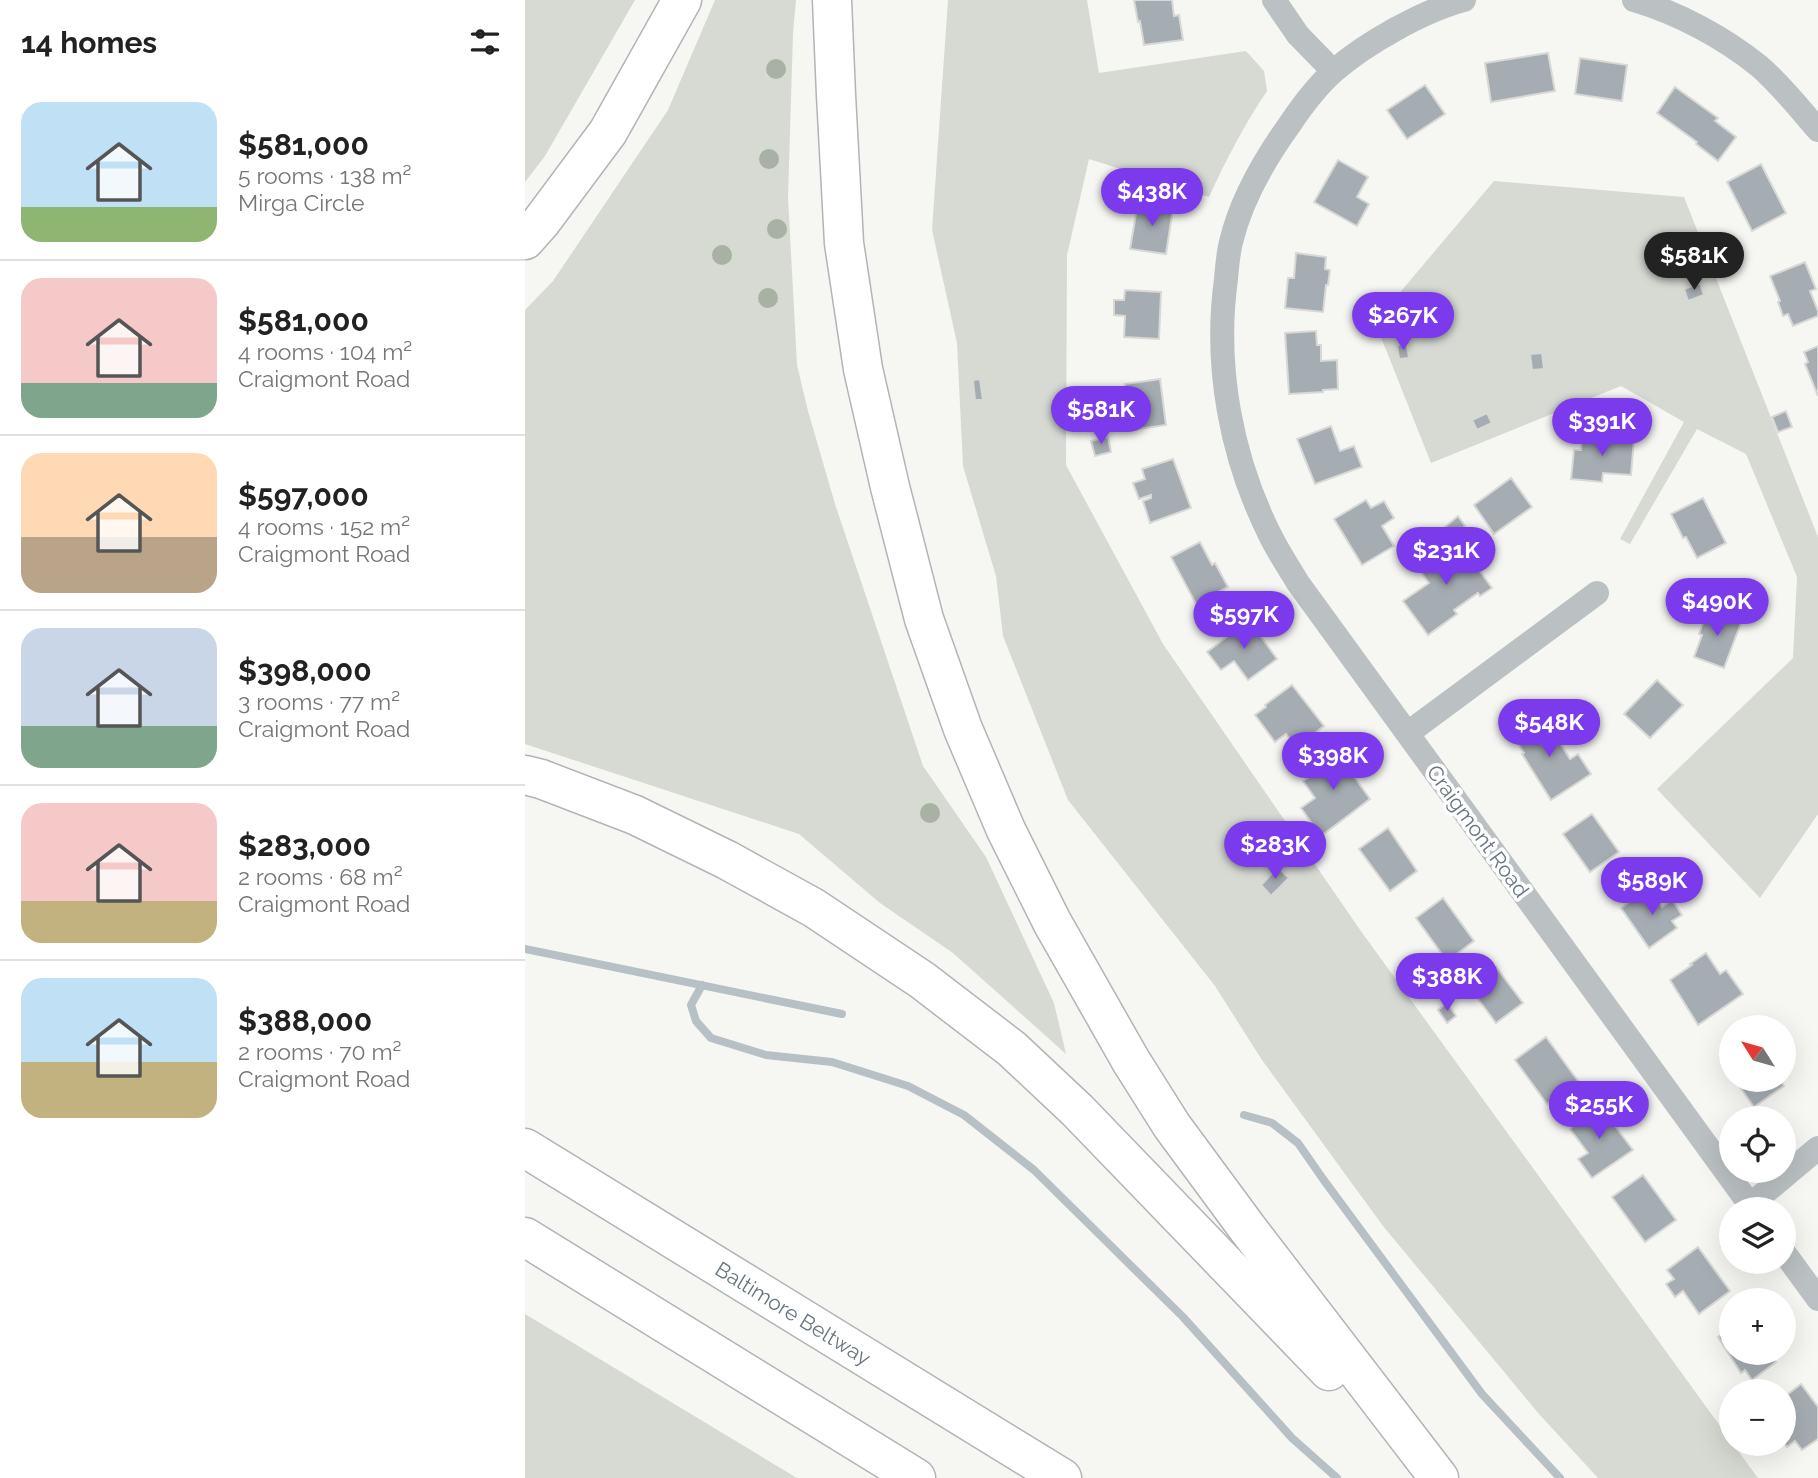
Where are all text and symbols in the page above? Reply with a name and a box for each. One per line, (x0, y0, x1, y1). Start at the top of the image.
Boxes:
icon: filters (466, 23, 504, 61)
text: 14 homes (21, 25, 157, 60)
text: $581,000 (238, 127, 369, 162)
icon: home (77, 130, 161, 214)
text: 5 rooms · 138 m² (238, 162, 412, 189)
pin: $438K (1103, 168, 1201, 228)
text: $438K (1117, 177, 1187, 204)
text: Mirga Circle (238, 189, 364, 216)
pin: $581K (1645, 232, 1743, 292)
text: $581K (1660, 241, 1728, 268)
pin: $267K (1354, 292, 1452, 352)
text: $267K (1368, 301, 1438, 328)
text: $581,000 (238, 303, 369, 338)
icon: home (77, 306, 161, 390)
text: 4 rooms · 104 m² (238, 338, 412, 365)
text: Craigmont Road (238, 365, 410, 392)
pin: $581K (1052, 386, 1150, 446)
text: $581K (1067, 395, 1135, 422)
pin: $391K (1553, 398, 1651, 458)
text: $391K (1568, 407, 1636, 434)
text: $597,000 (238, 478, 369, 513)
icon: home (77, 481, 161, 565)
text: 4 rooms · 152 m² (238, 513, 410, 540)
pin: $231K (1397, 528, 1495, 587)
text: $231K (1412, 536, 1480, 563)
text: Craigmont Road (238, 540, 410, 567)
pin: $490K (1668, 578, 1766, 638)
text: $490K (1682, 587, 1752, 614)
pin: $597K (1195, 592, 1293, 651)
text: $597K (1209, 600, 1279, 627)
text: $398,000 (238, 653, 372, 688)
icon: home (77, 656, 161, 740)
text: 3 rooms · 77 m² (238, 688, 400, 715)
pin: $548K (1500, 700, 1598, 759)
text: $548K (1514, 708, 1584, 735)
text: Craigmont Road (238, 715, 410, 742)
pin: $398K (1284, 732, 1382, 792)
text: $398K (1298, 741, 1368, 768)
street label: Craigmont Road (1422, 760, 1534, 902)
pin: $283K (1226, 822, 1324, 881)
text: $283,000 (238, 828, 371, 863)
text: $283K (1240, 830, 1310, 857)
icon: home (77, 831, 161, 915)
pin: $589K (1603, 858, 1701, 917)
text: 2 rooms · 68 m² (238, 863, 403, 890)
text: $589K (1617, 866, 1687, 893)
text: Craigmont Road (238, 890, 410, 917)
pin: $388K (1398, 954, 1496, 1013)
text: $388K (1412, 962, 1482, 989)
text: $388,000 (238, 1003, 372, 1038)
icon: home (77, 1006, 161, 1090)
north arrow (1719, 1015, 1795, 1092)
map controls (1719, 1015, 1796, 1456)
text: 2 rooms · 70 m² (238, 1038, 401, 1065)
text: Craigmont Road (238, 1065, 410, 1092)
pin: $255K (1550, 1082, 1648, 1141)
text: $255K (1565, 1090, 1633, 1117)
button: locate (1719, 1106, 1796, 1183)
button: layers (1719, 1197, 1796, 1274)
street label: Baltimore Beltway (711, 1256, 876, 1370)
button: + (1719, 1288, 1796, 1365)
button: − (1719, 1379, 1796, 1456)

